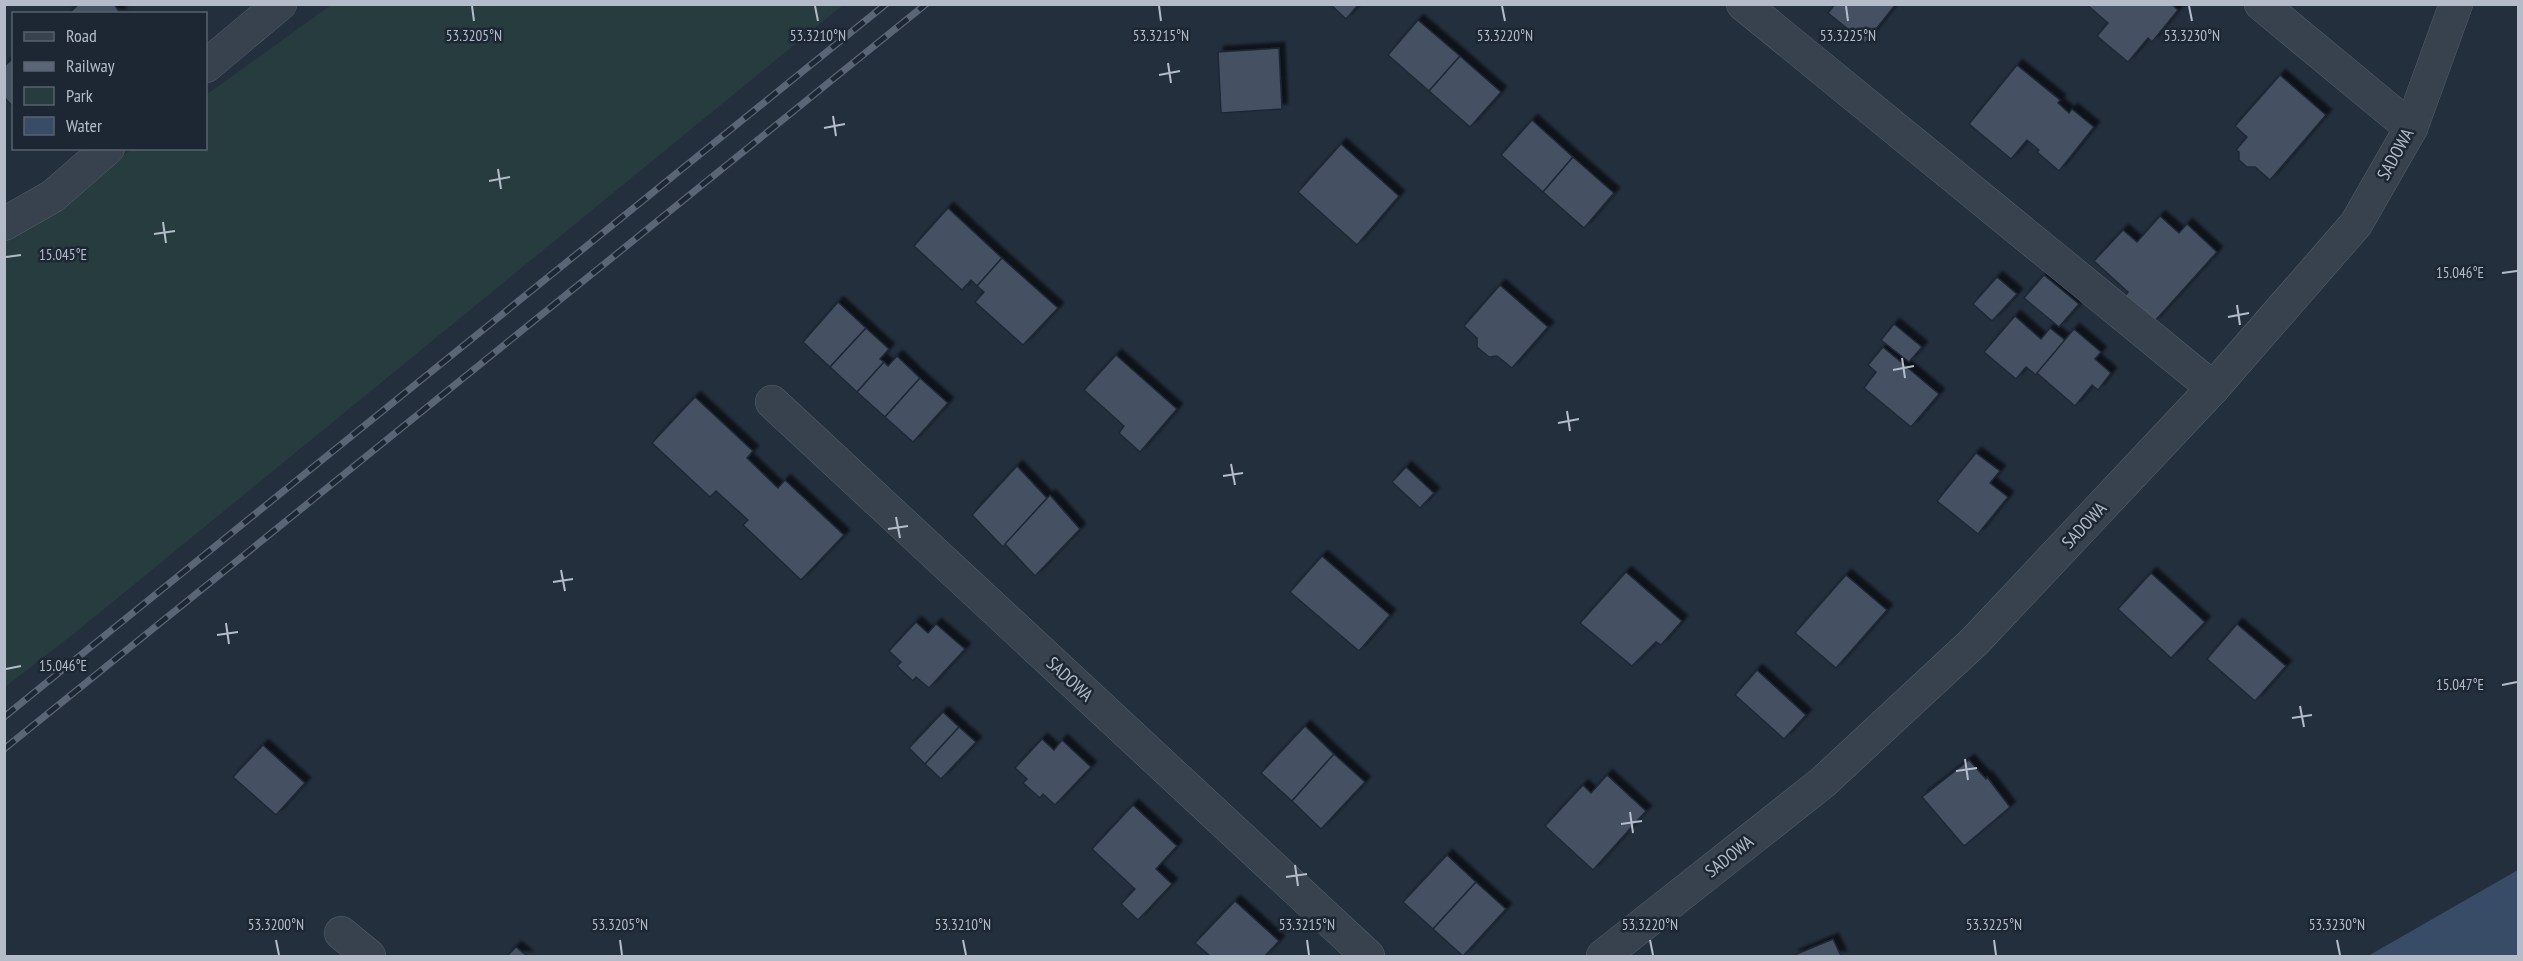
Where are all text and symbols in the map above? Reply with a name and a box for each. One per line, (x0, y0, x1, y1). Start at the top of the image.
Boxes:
legend (12, 12, 207, 150)
text: Road (66, 24, 97, 47)
text: 53.3205°N (446, 26, 502, 45)
text: 53.3210°N (790, 26, 846, 45)
text: 53.3215°N (1133, 26, 1189, 45)
text: 53.3220°N (1477, 26, 1533, 45)
text: 53.3225°N (1820, 26, 1876, 45)
text: 53.3230°N (2164, 26, 2220, 45)
text: Railway (66, 54, 115, 77)
text: Park (66, 84, 93, 107)
text: Water (66, 114, 102, 137)
street label: SADOWA (2372, 124, 2419, 184)
text: 15.045°E (39, 245, 87, 264)
text: 15.046°E (2436, 263, 2484, 282)
street label: SADOWA (2057, 497, 2112, 553)
street label: SADOWA (1042, 652, 1098, 707)
text: 15.046°E (39, 656, 87, 675)
text: 15.047°E (2436, 675, 2484, 694)
street label: SADOWA (1700, 830, 1758, 882)
text: 53.3200°N (248, 915, 304, 934)
text: 53.3205°N (592, 915, 648, 934)
text: 53.3210°N (935, 915, 991, 934)
text: 53.3215°N (1279, 915, 1335, 934)
text: 53.3220°N (1622, 915, 1678, 934)
text: 53.3225°N (1966, 915, 2022, 934)
text: 53.3230°N (2309, 915, 2365, 934)

